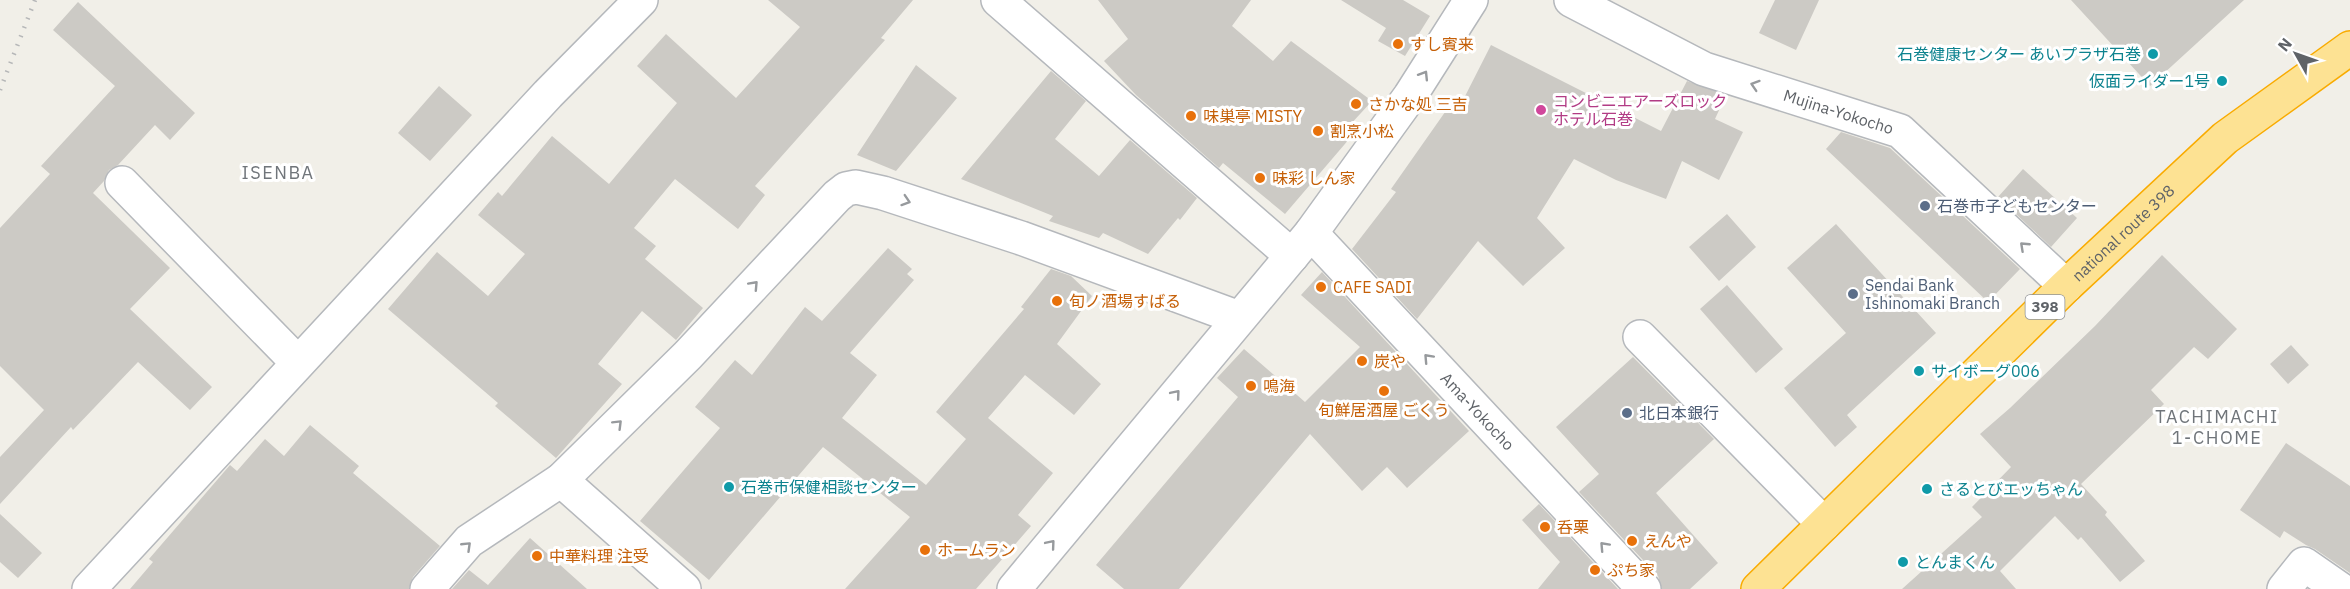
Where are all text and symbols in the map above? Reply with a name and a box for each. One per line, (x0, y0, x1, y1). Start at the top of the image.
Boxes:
north arrow (2266, 24, 2326, 84)
text: N (2273, 33, 2296, 55)
place label: すし賓来 (1410, 34, 1474, 54)
marker: すし賓来 (1391, 37, 1405, 51)
place label: 石巻健康センター あいプラザ石巻 (1897, 44, 2141, 64)
marker: 石巻健康センター あいプラザ石巻 (2146, 47, 2160, 61)
one-way arrow (1417, 70, 1428, 81)
place label: 仮面ライダー1号 (2089, 71, 2210, 91)
marker: 仮面ライダー1号 (2215, 74, 2229, 88)
one-way arrow (1750, 80, 1761, 92)
street label: Mujina-Yokocho (1781, 85, 1896, 138)
place label: コンビニエアーズロック ホテル石巻 (1553, 91, 1727, 129)
place label: さかな処 三吉 (1368, 94, 1468, 114)
marker: さかな処 三吉 (1349, 97, 1363, 111)
marker: コンビニエアーズロック ホテル石巻 (1534, 103, 1548, 117)
place label: 味巣亭 MISTY (1203, 106, 1302, 126)
marker: 味巣亭 MISTY (1184, 109, 1198, 123)
place label: 割烹小松 (1330, 121, 1394, 141)
marker: 割烹小松 (1311, 124, 1325, 138)
district label: ISENBA (242, 161, 315, 184)
place label: 味彩 しん家 (1272, 168, 1356, 188)
marker: 味彩 しん家 (1253, 171, 1267, 185)
street label: national route 398 (2068, 180, 2178, 285)
one-way arrow (900, 194, 911, 206)
place label: 石巻市子どもセンター (1937, 196, 2097, 216)
marker: 石巻市子どもセンター (1918, 199, 1932, 213)
one-way arrow (2020, 242, 2031, 253)
place label: Sendai Bank Ishinomaki Branch (1865, 275, 2000, 313)
place label: CAFE SADI (1333, 277, 1412, 297)
marker: CAFE SADI (1314, 280, 1328, 294)
one-way arrow (747, 281, 758, 291)
marker: Sendai Bank Ishinomaki Branch (1846, 287, 1860, 301)
place label: 旬ノ酒場すばる (1069, 291, 1181, 311)
marker: 旬ノ酒場すばる (1050, 294, 1064, 308)
road number: 398 (2026, 295, 2064, 319)
place label: 炭や (1374, 351, 1406, 371)
marker: 炭や (1355, 354, 1369, 368)
one-way arrow (1424, 354, 1435, 365)
place label: サイボーグ006 (1931, 361, 2040, 381)
marker: サイボーグ006 (1912, 364, 1926, 378)
street label: Ama-Yokocho (1436, 368, 1519, 454)
place label: 鳴海 (1263, 376, 1295, 396)
marker: 鳴海 (1244, 379, 1258, 393)
marker: 旬鮮居酒屋 ごくう (1377, 384, 1391, 398)
one-way arrow (1168, 390, 1179, 401)
place label: 旬鮮居酒屋 ごくう (1318, 400, 1450, 420)
place label: 北日本銀行 (1639, 403, 1719, 423)
district label: TACHIMACHI 1-CHOME (2155, 405, 2279, 449)
marker: 北日本銀行 (1620, 406, 1634, 420)
one-way arrow (611, 420, 621, 431)
place label: 石巻市保健相談センター (741, 477, 917, 497)
place label: さるとびエッちゃん (1939, 479, 2083, 499)
marker: 石巻市保健相談センター (722, 480, 736, 494)
marker: さるとびエッちゃん (1920, 482, 1934, 496)
place label: 呑栗 (1557, 517, 1589, 537)
marker: 呑栗 (1538, 520, 1552, 534)
place label: えんや (1644, 531, 1692, 551)
marker: えんや (1625, 534, 1639, 548)
place label: ホームラン (937, 540, 1016, 560)
one-way arrow (1044, 540, 1055, 551)
one-way arrow (460, 542, 470, 553)
marker: ホームラン (918, 543, 932, 557)
one-way arrow (1601, 543, 1612, 554)
place label: 中華料理 注受 (549, 546, 649, 566)
marker: 中華料理 注受 (530, 549, 544, 563)
place label: とんまくん (1915, 552, 1995, 572)
marker: とんまくん (1896, 555, 1910, 569)
place label: ぷち家 (1607, 560, 1655, 580)
marker: ぷち家 (1588, 563, 1602, 577)

